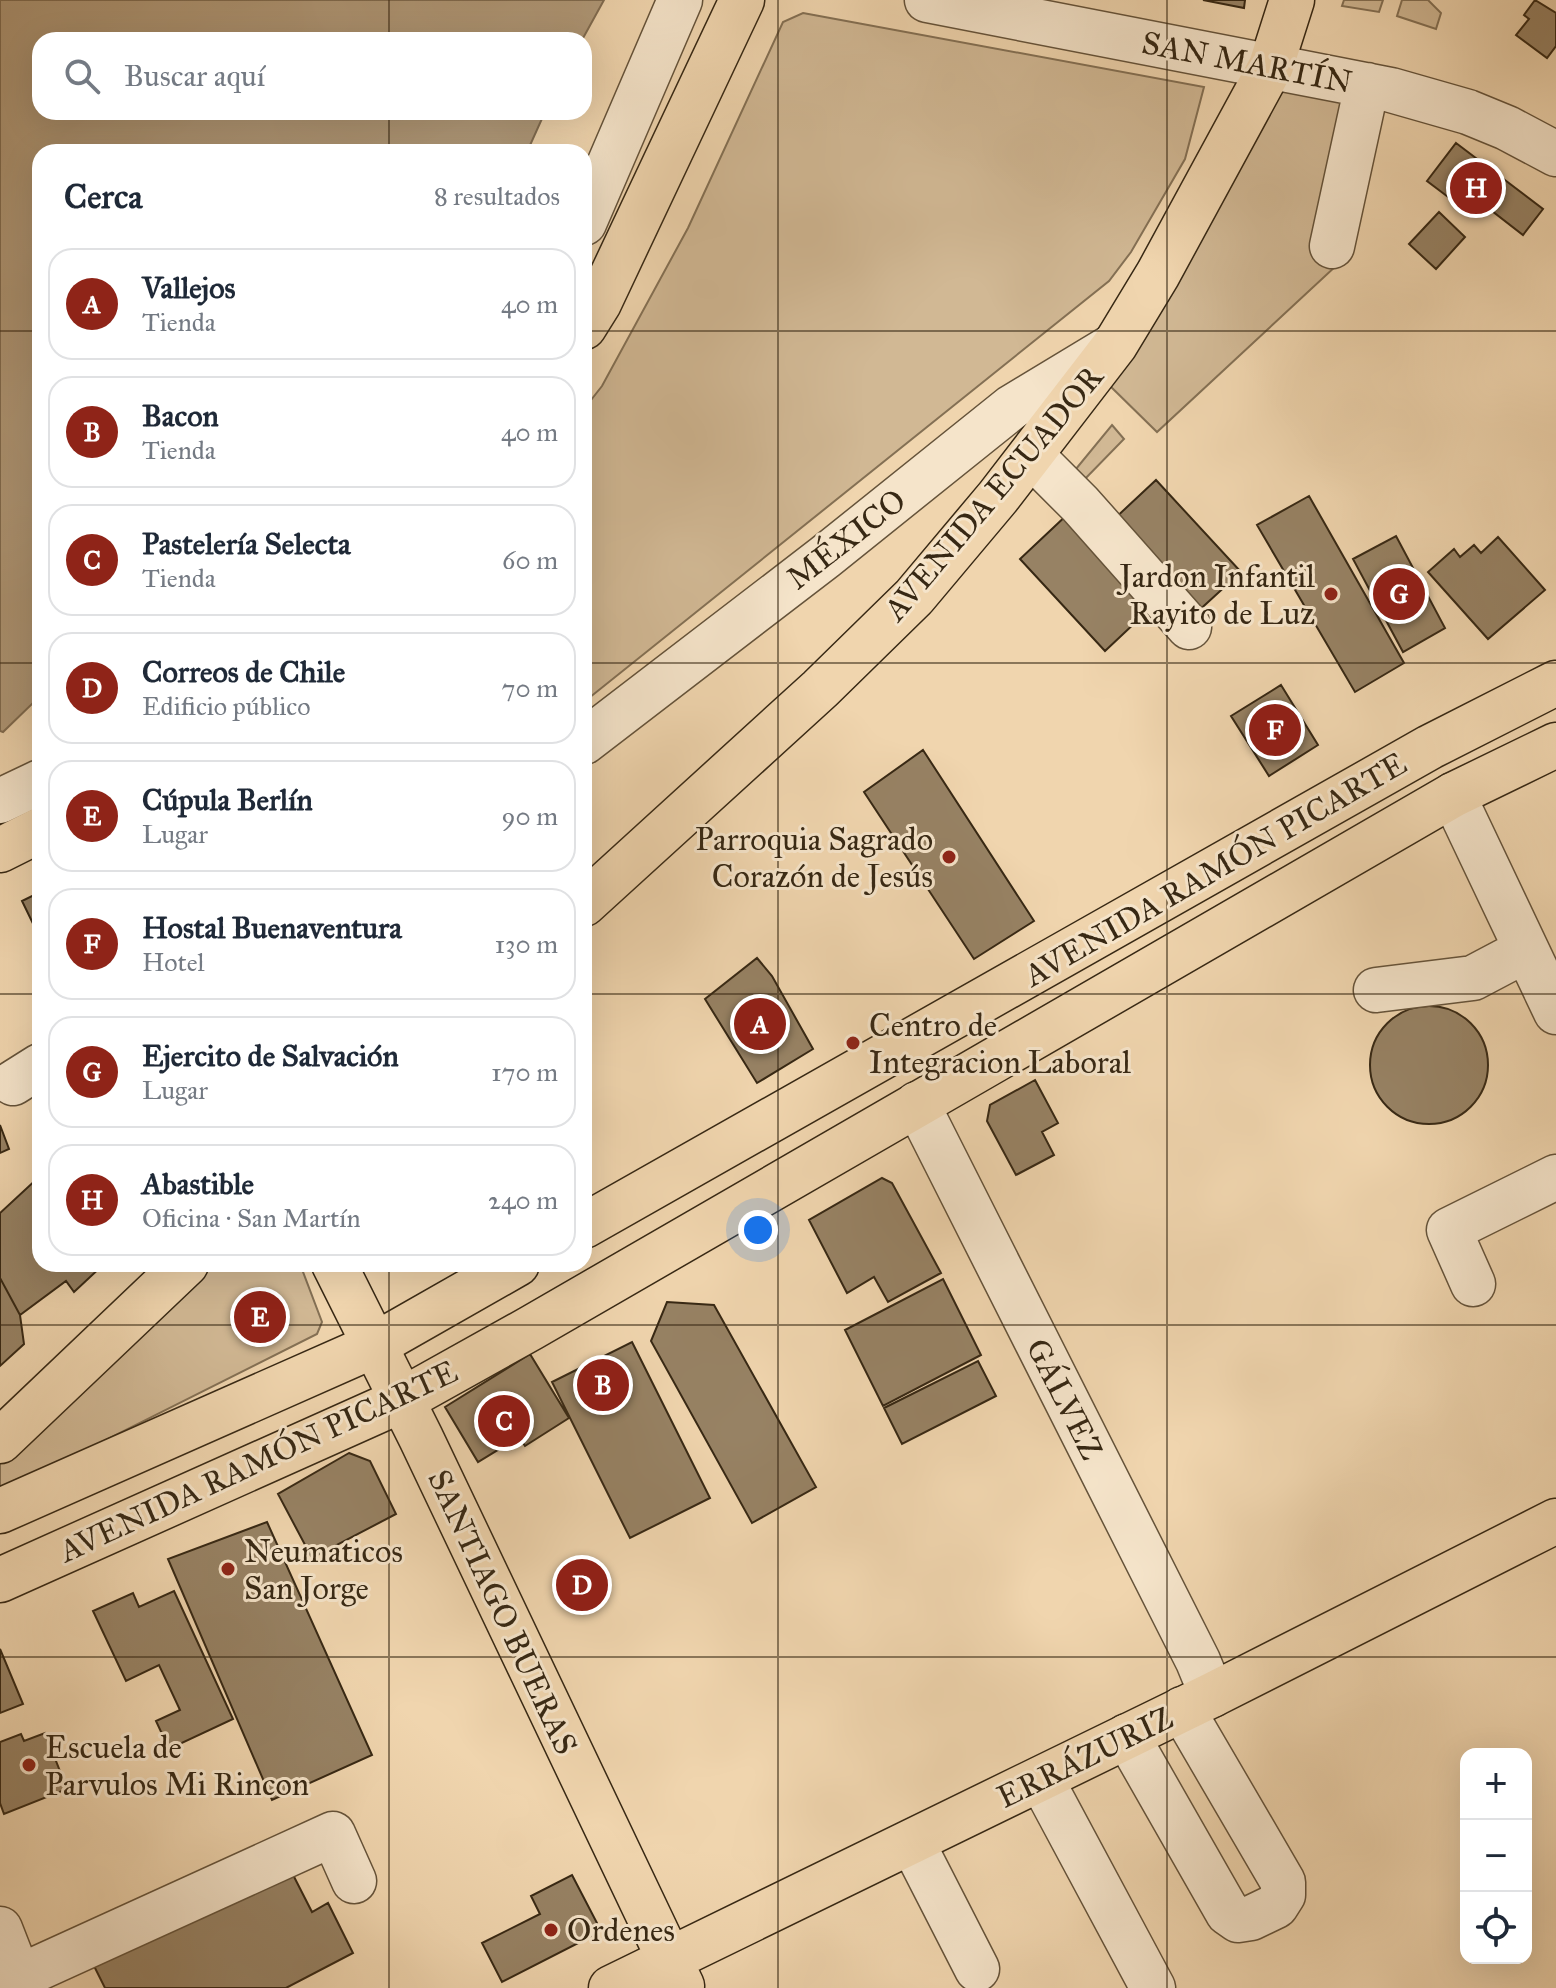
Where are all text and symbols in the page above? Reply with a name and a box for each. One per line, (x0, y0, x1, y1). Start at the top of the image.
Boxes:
street label: SAN MARTÍN (1138, 21, 1356, 102)
search box (32, 32, 592, 120)
icon: search (60, 54, 104, 98)
text: Buscar aquí (124, 58, 265, 94)
pin: H (1450, 158, 1502, 218)
text: Cerca (64, 176, 143, 217)
text: 8 resultados (434, 180, 560, 212)
text: Vallejos (142, 270, 235, 306)
text: A (83, 288, 101, 320)
text: 40 m (501, 288, 558, 320)
text: Tienda (142, 306, 216, 338)
street label: AVENIDA ECUADOR (874, 357, 1112, 630)
text: Bacon (142, 398, 219, 434)
text: B (83, 416, 101, 448)
text: 40 m (501, 416, 558, 448)
text: Tienda (142, 434, 216, 466)
street label: MÉXICO (778, 480, 914, 598)
text: Pastelería Selecta (142, 526, 351, 562)
text: C (83, 544, 101, 576)
text: 60 m (502, 544, 558, 576)
place label: Jardon Infantil Rayito de Luz (1117, 557, 1315, 633)
text: Tienda (142, 562, 216, 594)
pin: G (1373, 564, 1425, 624)
marker: Jardon Infantil Rayito de Luz (1322, 585, 1340, 603)
text: Correos de Chile (142, 654, 345, 690)
text: D (82, 672, 102, 704)
text: 70 m (502, 672, 558, 704)
text: Edificio público (142, 690, 310, 722)
pin: F (1249, 700, 1301, 760)
street label: AVENIDA RAMÓN PICARTE (1015, 743, 1413, 996)
text: Cúpula Berlín (142, 782, 313, 818)
text: E (83, 800, 101, 832)
text: 90 m (501, 800, 558, 832)
text: Lugar (142, 818, 208, 850)
place label: Parroquia Sagrado Corazón de Jesús (695, 820, 933, 896)
marker: Parroquia Sagrado Corazón de Jesús (940, 848, 958, 866)
text: Hostal Buenaventura (142, 910, 402, 946)
text: F (84, 928, 101, 960)
text: 130 m (495, 928, 558, 960)
text: Hotel (142, 946, 205, 978)
pin: A (734, 994, 786, 1054)
place label: Centro de Integracion Laboral (869, 1006, 1131, 1082)
marker: Centro de Integracion Laboral (844, 1034, 862, 1052)
text: Ejercito de Salvación (142, 1038, 399, 1074)
text: G (82, 1056, 102, 1088)
text: 170 m (491, 1056, 558, 1088)
text: Lugar (142, 1074, 208, 1106)
text: Abastible (142, 1166, 254, 1202)
text: H (81, 1184, 103, 1216)
text: 240 m (488, 1184, 558, 1216)
text: Oficina · San Martín (142, 1202, 360, 1234)
your location (738, 1210, 778, 1250)
pin: E (234, 1287, 286, 1347)
street label: GÁLVEZ (1017, 1332, 1112, 1466)
street label: AVENIDA RAMÓN PICARTE (51, 1351, 463, 1572)
pin: B (577, 1355, 629, 1415)
pin: C (478, 1391, 530, 1451)
street label: SANTIAGO BUERAS (419, 1464, 586, 1761)
place label: Neumaticos San Jorge (244, 1532, 403, 1608)
pin: D (556, 1555, 608, 1615)
marker: Neumaticos San Jorge (219, 1560, 237, 1578)
street label: ERRÁZURIZ (991, 1698, 1180, 1817)
place label: Escuela de Parvulos Mi Rincon (45, 1728, 309, 1804)
map controls (1460, 1748, 1532, 1964)
button: + (1460, 1748, 1532, 1820)
marker: Escuela de Parvulos Mi Rincon (20, 1756, 38, 1774)
button: − (1460, 1820, 1532, 1892)
button: locate (1460, 1892, 1532, 1964)
place label: Ordenes (567, 1911, 675, 1950)
marker: Ordenes (542, 1921, 560, 1939)

